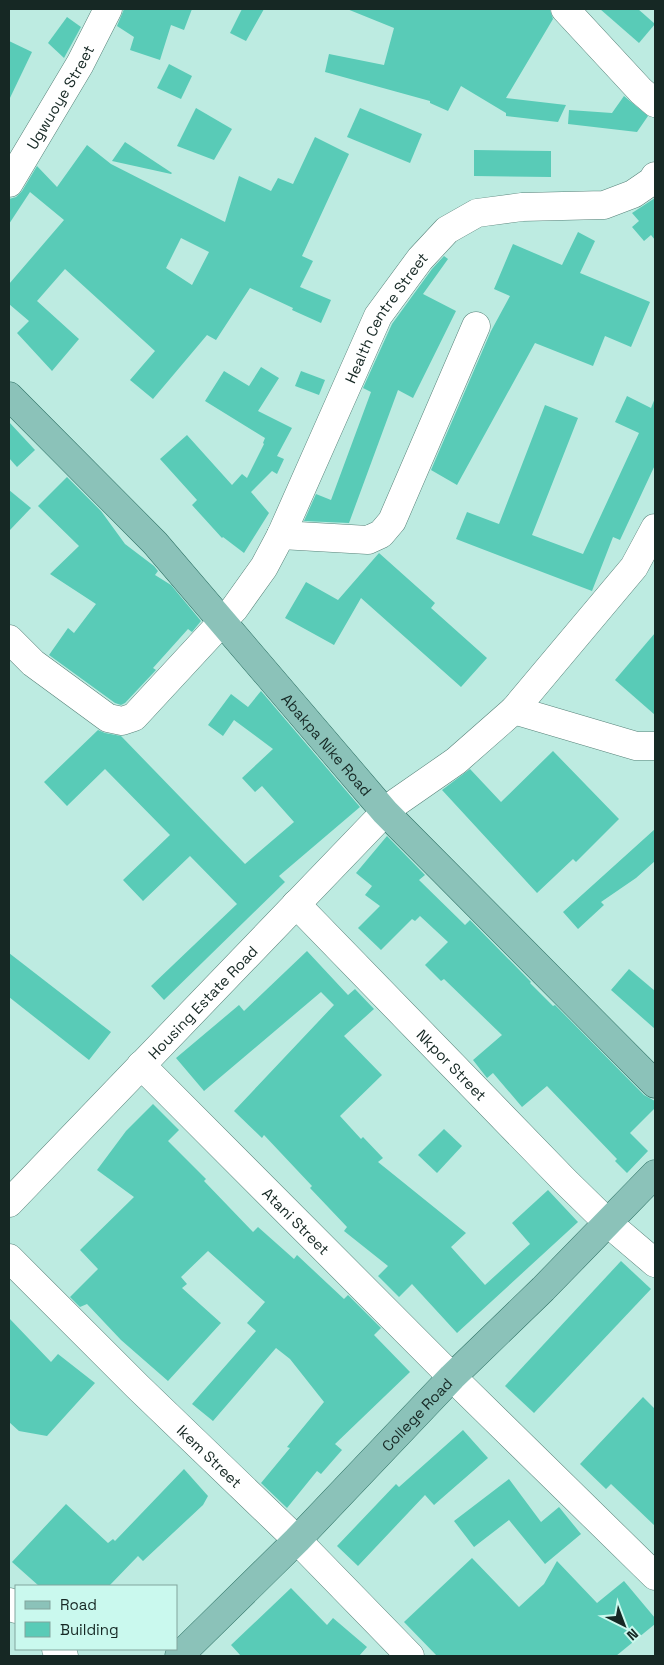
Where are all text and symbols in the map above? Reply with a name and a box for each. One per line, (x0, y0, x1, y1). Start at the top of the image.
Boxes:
street label: Ugwuoye Street (22, 41, 98, 153)
street label: Health Centre Street (340, 248, 431, 386)
street label: Abakpa Nike Road (278, 689, 376, 799)
street label: Housing Estate Road (144, 941, 261, 1063)
street label: Nkpor Street (413, 1025, 491, 1105)
street label: Atani Street (259, 1183, 334, 1259)
street label: College Road (377, 1373, 456, 1455)
street label: Ikem Street (173, 1420, 246, 1492)
legend (15, 1585, 178, 1650)
text: Road (60, 1595, 97, 1614)
north arrow (599, 1600, 649, 1650)
text: Building (60, 1620, 119, 1639)
text: N (623, 1625, 642, 1644)

